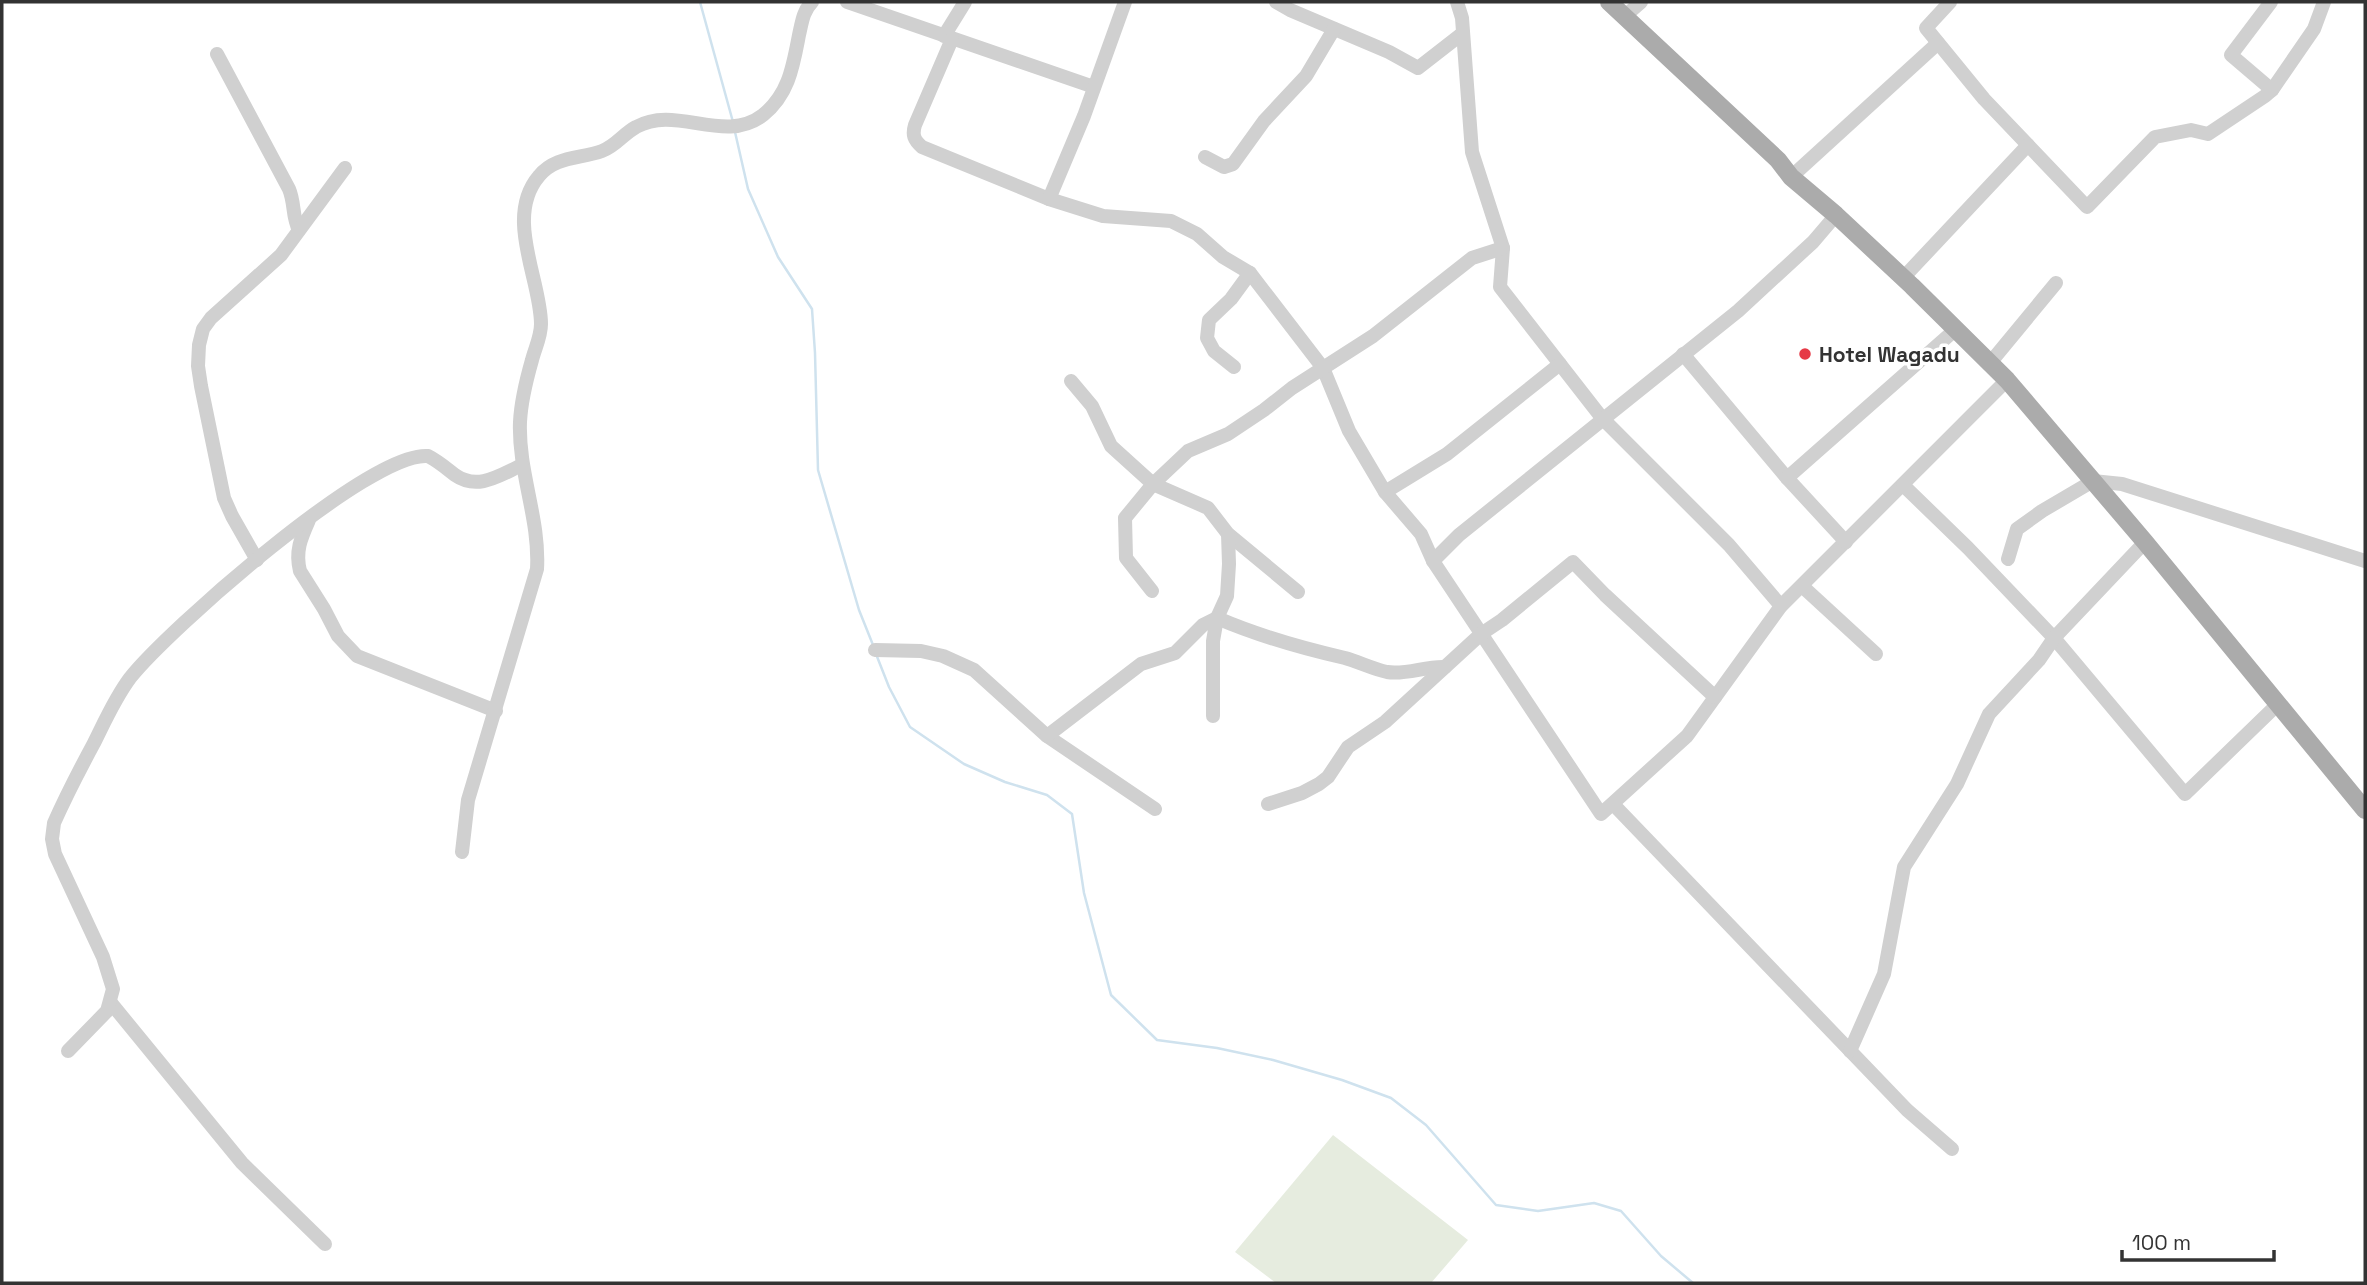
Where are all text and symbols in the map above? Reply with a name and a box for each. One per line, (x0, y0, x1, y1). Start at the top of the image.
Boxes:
place label: Hotel Wagadu (1819, 341, 1960, 368)
marker: Hotel Wagadu (1797, 346, 1813, 362)
scale bar (2122, 1218, 2274, 1262)
text: 100 m (2132, 1229, 2191, 1256)

